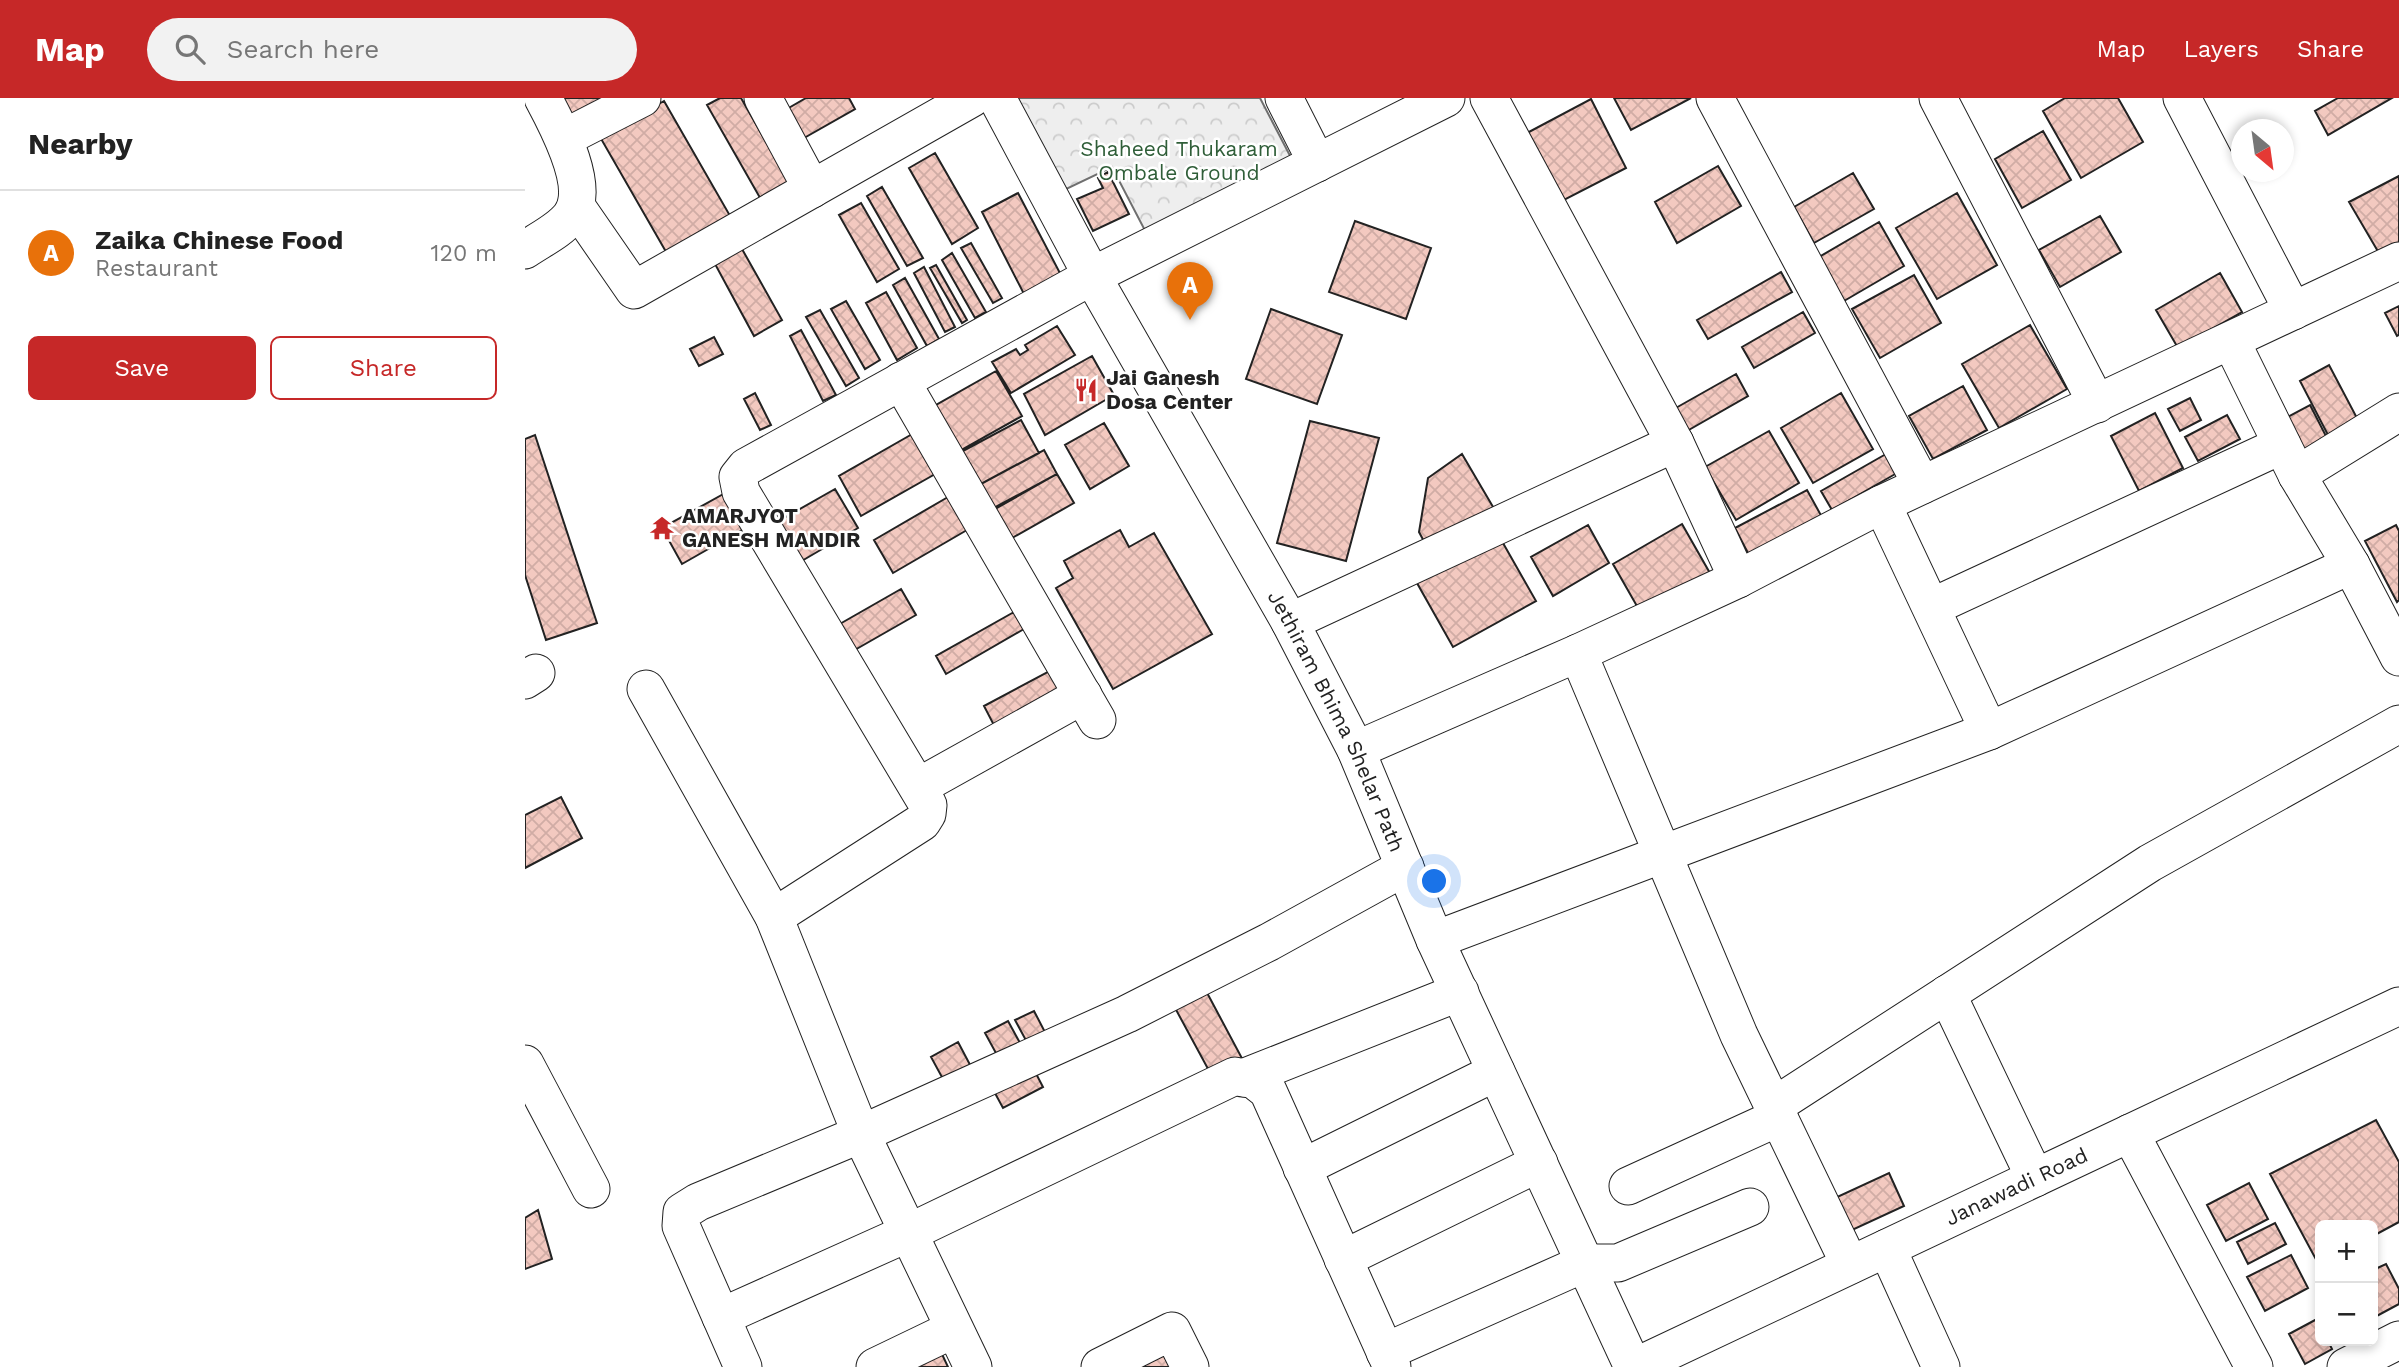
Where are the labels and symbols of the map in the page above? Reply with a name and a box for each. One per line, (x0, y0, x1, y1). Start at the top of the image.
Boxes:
north arrow (2231, 119, 2294, 182)
park label: Shaheed Thukaram Ombale Ground (1080, 136, 1278, 185)
pin: A (1167, 262, 1213, 320)
place label: Jai Ganesh Dosa Center (1106, 365, 1233, 414)
restaurant icon: Jai Ganesh Dosa Center (1072, 376, 1100, 404)
place label: AMARJYOT GANESH MANDIR (682, 503, 861, 552)
temple icon: AMARJYOT GANESH MANDIR (648, 514, 676, 542)
street label: Jethiram Bhima Shelar Path (1263, 586, 1410, 856)
your location (1417, 864, 1451, 898)
street label: Janawadi Road (1941, 1142, 2092, 1231)

